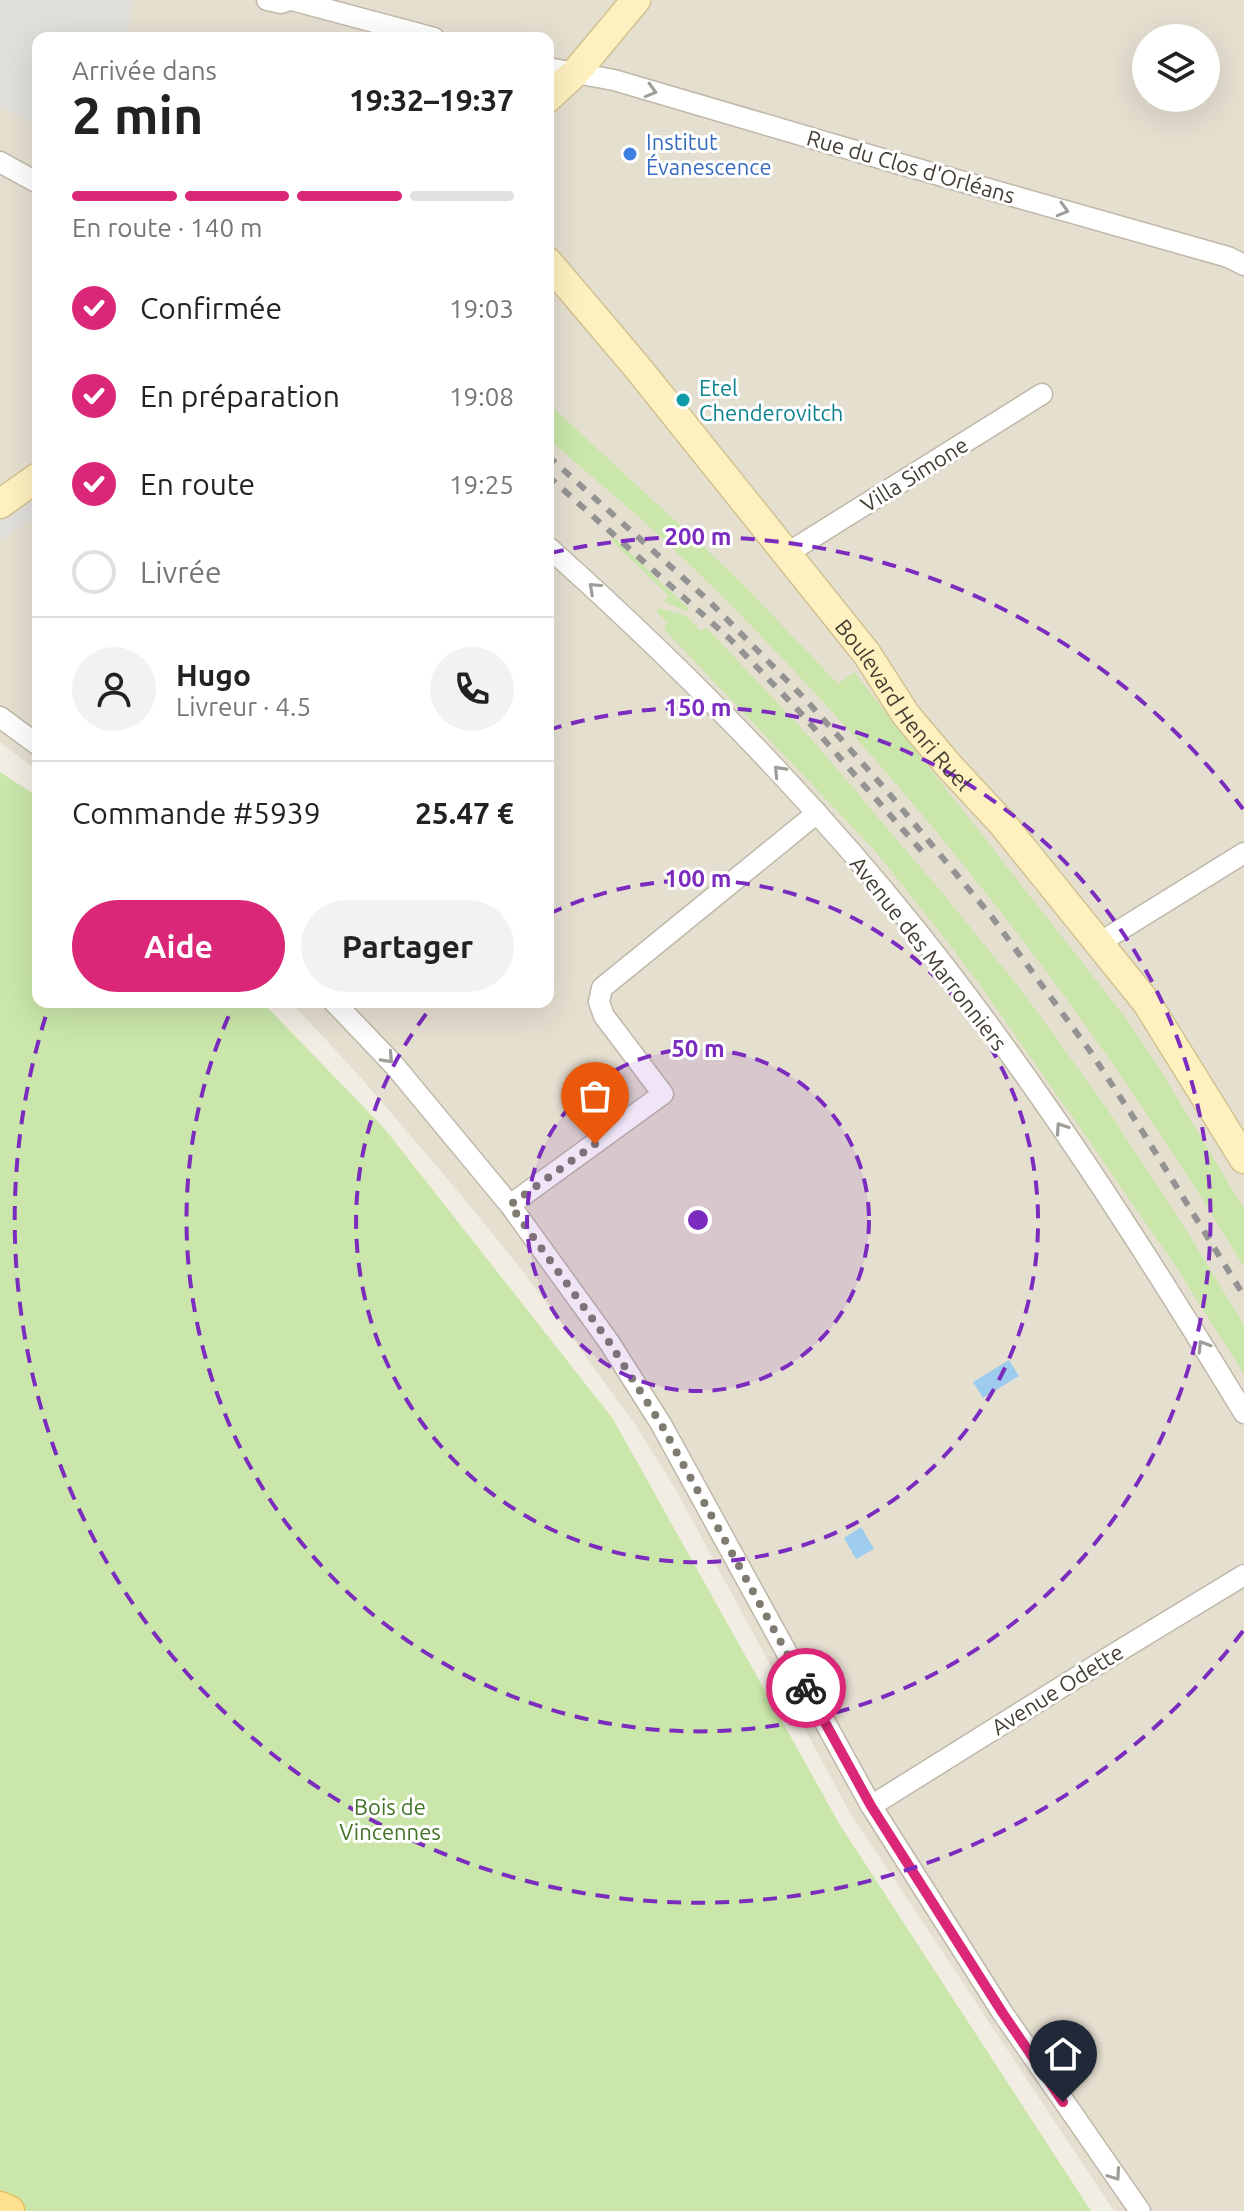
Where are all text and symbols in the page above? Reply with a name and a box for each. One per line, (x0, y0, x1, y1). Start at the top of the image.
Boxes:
map controls (1132, 24, 1220, 112)
button: layers (1132, 24, 1220, 112)
text: Arrivée dans (72, 56, 217, 85)
one-way arrow (644, 82, 658, 98)
text: 19:32–19:37 (349, 83, 514, 117)
text: 2 min (72, 86, 203, 144)
street label: Rue du Clos d'Orléans (804, 124, 1018, 208)
place label: Institut Évanescence (646, 129, 772, 179)
marker: Institut Évanescence (621, 145, 639, 163)
one-way arrow (1055, 200, 1069, 217)
text: En route · 140 m (72, 213, 262, 242)
icon: check (72, 286, 116, 330)
text: Confirmée (140, 291, 282, 325)
text: 19:03 (449, 294, 514, 323)
icon: check (72, 374, 116, 418)
place label: Etel Chenderovitch (699, 375, 843, 425)
text: En préparation (140, 379, 340, 413)
text: 19:08 (449, 382, 514, 411)
marker: Etel Chenderovitch (674, 391, 692, 409)
street label: Villa Simone (856, 431, 972, 517)
icon: check (72, 462, 116, 506)
text: En route (140, 467, 255, 501)
text: 19:25 (449, 470, 514, 499)
text: 200 m (665, 523, 731, 550)
text: Livrée (140, 555, 222, 589)
one-way arrow (589, 583, 603, 598)
street label: Boulevard Henri Ruel (831, 614, 977, 795)
button: person (72, 647, 156, 731)
button: phone (430, 647, 514, 731)
text: Hugo (176, 658, 251, 692)
text: Livreur · 4.5 (176, 692, 311, 721)
text: 150 m (665, 694, 731, 721)
one-way arrow (773, 766, 788, 780)
text: Commande #5939 (72, 796, 321, 830)
text: 25.47 € (415, 796, 514, 830)
street label: Avenue des Marronniers (846, 851, 1012, 1055)
text: 100 m (665, 865, 731, 892)
button: Aide (72, 900, 285, 992)
button: Partager (301, 900, 514, 992)
text: 50 m (671, 1035, 725, 1062)
one-way arrow (378, 1049, 392, 1064)
pin (561, 1062, 629, 1144)
icon: bag (573, 1074, 617, 1118)
one-way arrow (1056, 1123, 1071, 1137)
centre of rings (684, 1206, 712, 1234)
one-way arrow (1198, 1340, 1213, 1355)
street label: Avenue Odette (987, 1638, 1127, 1740)
courier (766, 1648, 846, 1728)
icon: bike (784, 1666, 828, 1710)
park label: Bois de Vincennes (339, 1794, 441, 1844)
pin (1029, 2020, 1097, 2102)
icon: home (1041, 2032, 1085, 2076)
one-way arrow (1105, 2166, 1119, 2181)

